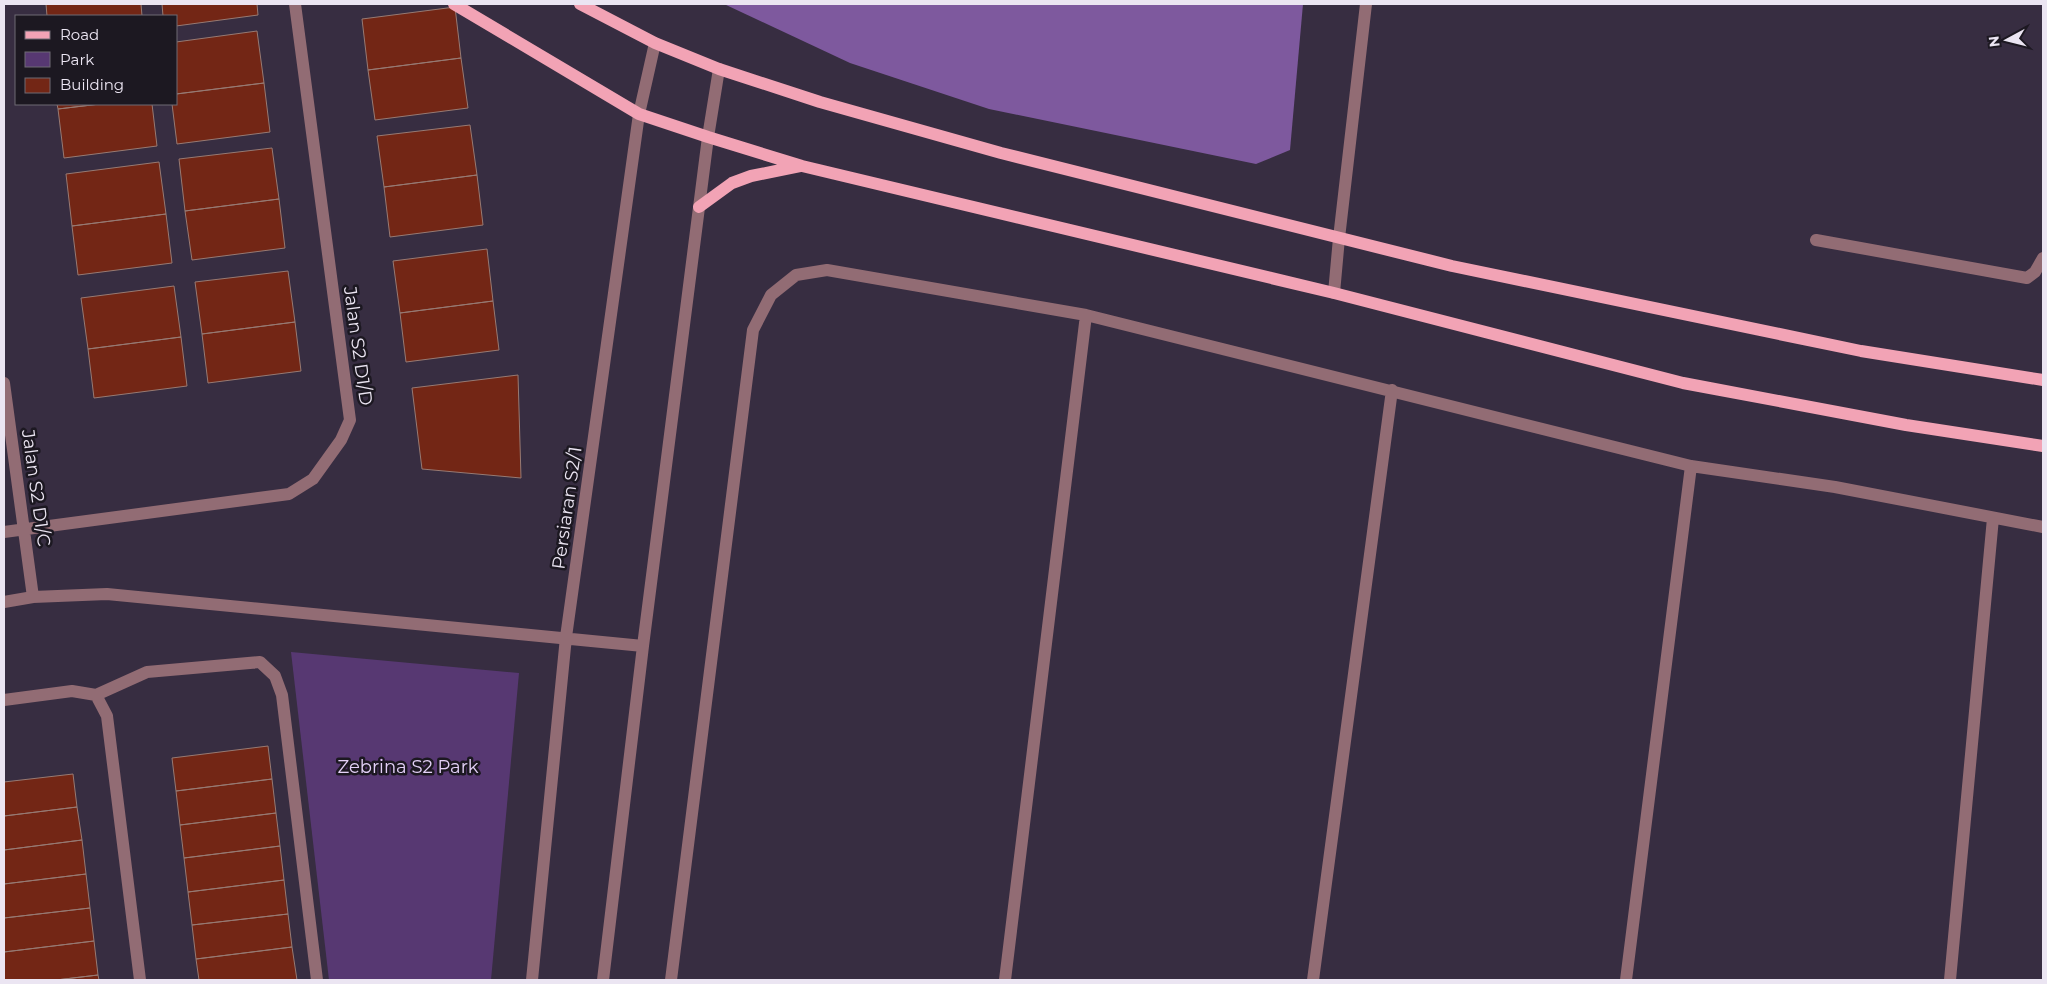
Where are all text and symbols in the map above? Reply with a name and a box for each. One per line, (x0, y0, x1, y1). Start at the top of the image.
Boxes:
legend (15, 15, 178, 105)
north arrow (1982, 15, 2032, 65)
text: Road (60, 25, 99, 44)
text: N (1984, 35, 2004, 48)
text: Park (60, 50, 94, 69)
text: Building (60, 75, 124, 94)
street label: Jalan S2 D1/D (339, 284, 377, 407)
street label: Jalan S2 D1/C (17, 427, 55, 548)
street label: Persiaran S2/1 (548, 445, 586, 571)
park label: Zebrina S2 Park (337, 756, 479, 778)

